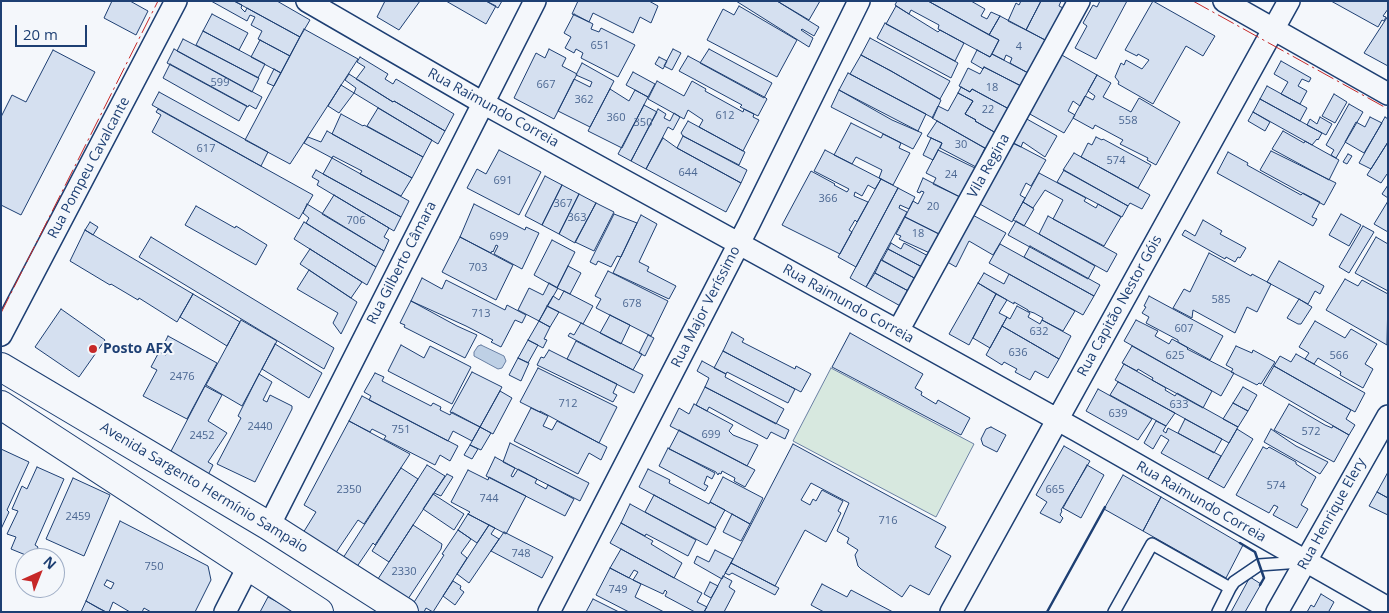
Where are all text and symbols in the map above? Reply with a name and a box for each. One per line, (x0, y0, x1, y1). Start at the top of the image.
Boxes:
scale bar (18, 15, 90, 47)
text: 20 m (23, 24, 58, 44)
house number: 651 (591, 39, 609, 53)
house number: 4 (1016, 40, 1022, 54)
street label: Rua Raimundo Correia (425, 65, 561, 151)
house number: 599 (211, 76, 229, 90)
house number: 667 (537, 78, 555, 92)
house number: 18 (986, 81, 998, 95)
house number: 362 (575, 93, 593, 107)
street label: Rua Pompeu Cavalcante (45, 94, 133, 242)
house number: 22 (982, 103, 994, 117)
house number: 612 (716, 109, 734, 123)
house number: 360 (607, 111, 625, 125)
house number: 558 (1119, 114, 1137, 128)
house number: 350 (634, 116, 652, 130)
street label: Vila Regina (964, 131, 1014, 201)
house number: 30 (955, 138, 967, 152)
house number: 617 (197, 142, 215, 156)
house number: 574 (1107, 154, 1125, 168)
house number: 644 (679, 166, 697, 180)
house number: 24 (945, 168, 957, 182)
house number: 691 (494, 174, 512, 188)
house number: 366 (819, 192, 837, 206)
house number: 367 (554, 197, 572, 211)
street label: Rua Gilberto Câmara (364, 199, 440, 327)
house number: 20 (927, 200, 939, 214)
house number: 363 (568, 211, 586, 225)
house number: 706 (347, 214, 365, 228)
house number: 18 (912, 227, 924, 241)
house number: 699 (490, 230, 508, 244)
street label: Rua Capitão Nestor Góis (1074, 232, 1166, 380)
street label: Rua Major Veríssimo (668, 243, 744, 371)
house number: 703 (469, 261, 487, 275)
street label: Rua Raimundo Correia (780, 261, 916, 347)
house number: 585 (1212, 293, 1230, 307)
house number: 678 (623, 297, 641, 311)
house number: 713 (472, 307, 490, 321)
house number: 607 (1175, 322, 1193, 336)
house number: 632 (1030, 325, 1048, 339)
place label: Posto AFX (103, 341, 172, 357)
marker: Posto AFX (87, 343, 99, 355)
house number: 636 (1009, 346, 1027, 360)
house number: 625 (1166, 349, 1184, 363)
house number: 566 (1330, 349, 1348, 363)
house number: 2476 (169, 370, 195, 384)
house number: 712 (559, 397, 577, 411)
house number: 633 (1170, 398, 1188, 412)
house number: 639 (1109, 407, 1127, 421)
street label: Avenida Sargento Hermínio Sampaio (97, 419, 311, 557)
house number: 2440 (247, 420, 273, 434)
house number: 751 (392, 423, 410, 437)
house number: 572 (1302, 425, 1320, 439)
house number: 699 (702, 428, 720, 442)
house number: 2452 (189, 429, 215, 443)
street label: Rua Henrique Elery (1294, 455, 1370, 573)
street label: Rua Raimundo Correia (1133, 458, 1269, 546)
house number: 574 (1267, 479, 1285, 493)
house number: 2350 (336, 483, 362, 497)
house number: 665 (1046, 483, 1064, 497)
house number: 744 (480, 492, 498, 506)
house number: 2459 (65, 510, 91, 524)
house number: 716 (879, 514, 897, 528)
house number: 748 (512, 547, 530, 561)
north arrow (15, 548, 65, 598)
text: N (39, 552, 61, 573)
house number: 750 (145, 560, 163, 574)
house number: 2330 (391, 565, 417, 579)
house number: 749 (609, 583, 627, 597)

